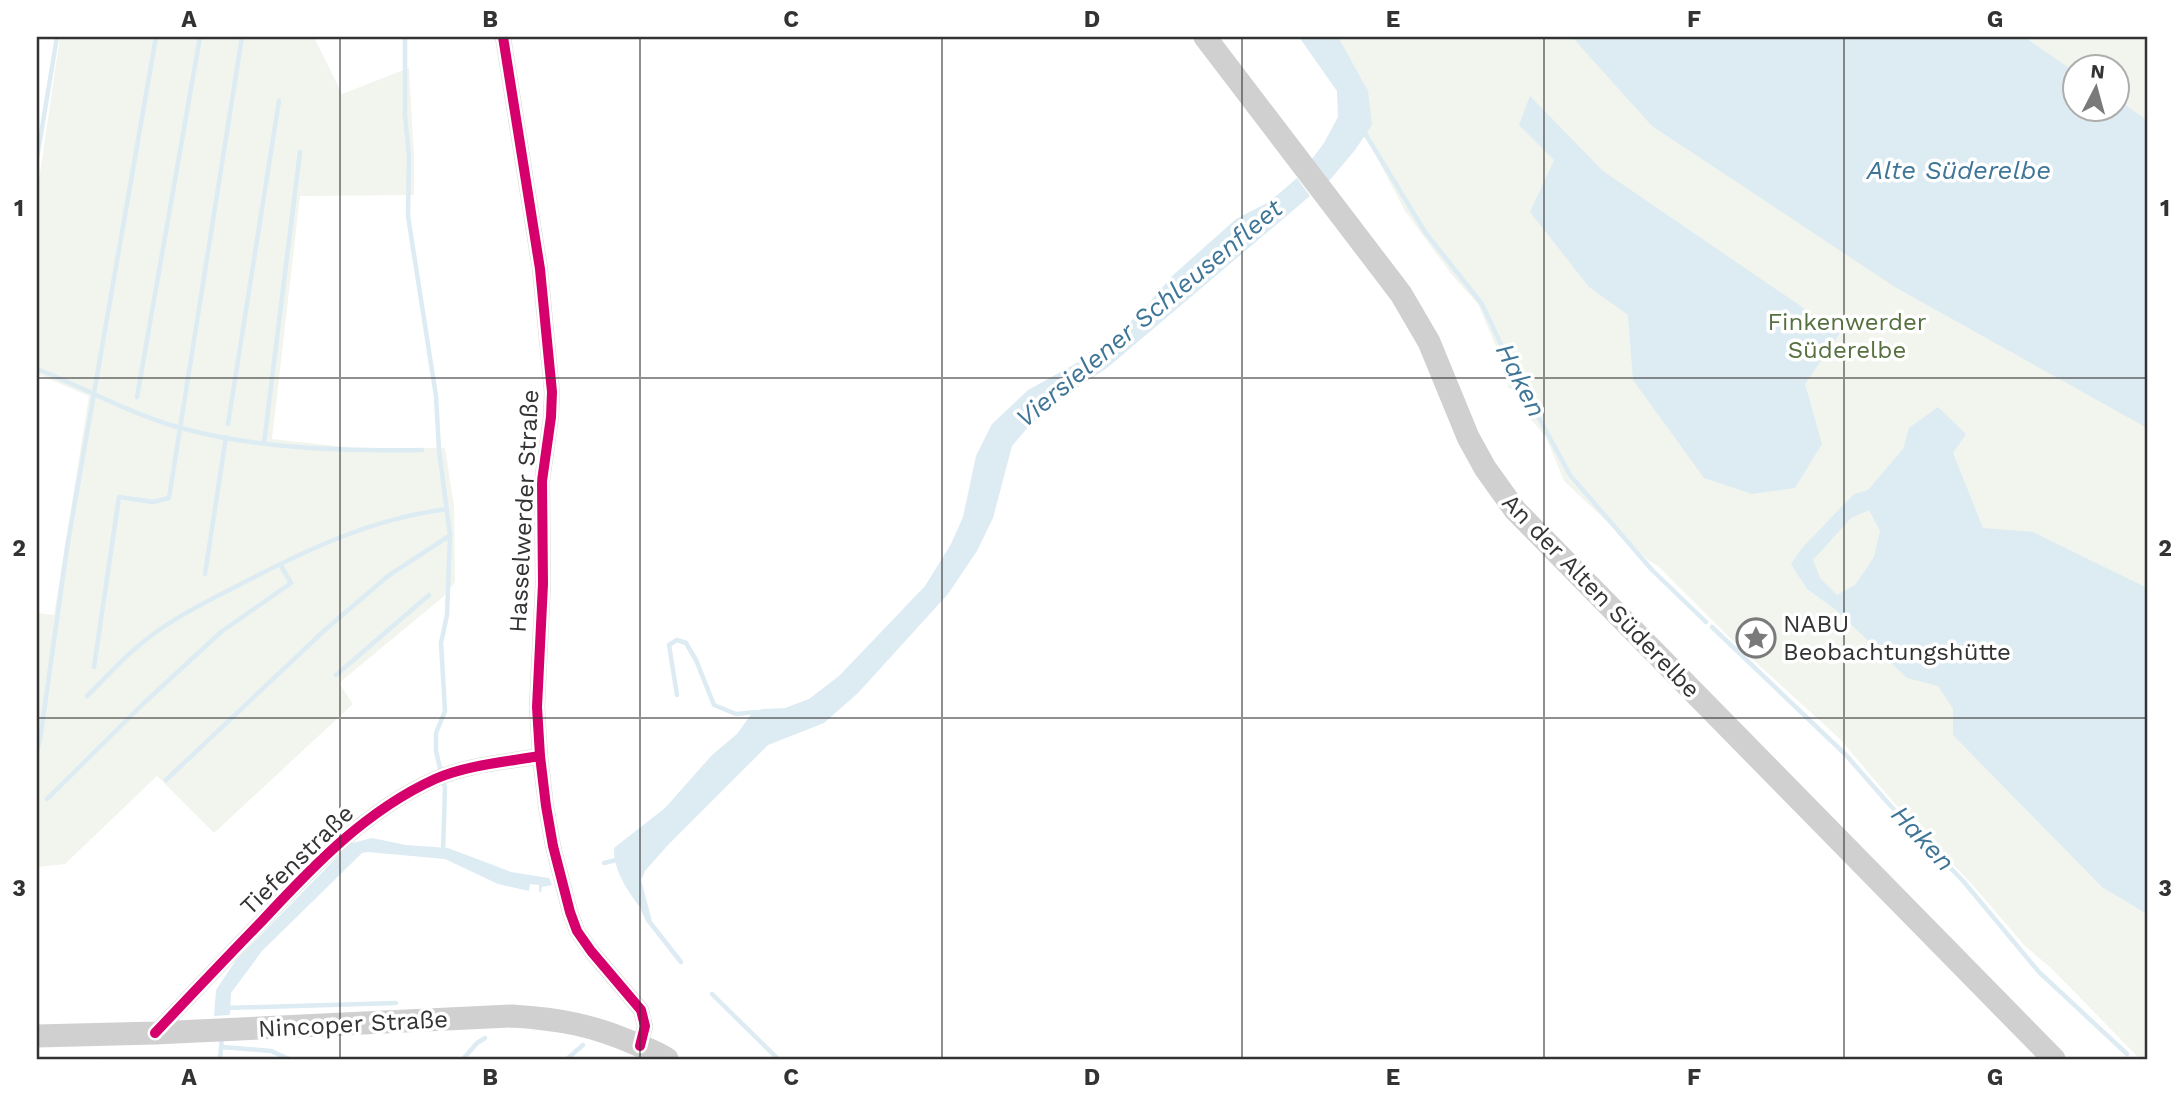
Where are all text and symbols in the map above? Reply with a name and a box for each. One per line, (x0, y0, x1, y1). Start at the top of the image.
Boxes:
text: A (181, 6, 197, 33)
text: B (482, 6, 498, 33)
text: C (783, 6, 799, 33)
text: D (1084, 6, 1100, 33)
text: E (1386, 6, 1400, 33)
text: F (1687, 6, 1701, 33)
text: G (1987, 6, 2003, 33)
north arrow (2062, 52, 2132, 122)
text: N (2090, 59, 2106, 84)
water label: Alte Süderelbe (1866, 155, 2051, 185)
water label: Viersielener Schleusenfleet (1010, 193, 1289, 433)
text: 1 (14, 195, 24, 222)
text: 1 (2160, 195, 2170, 222)
park label: Finkenwerder Süderelbe (1767, 308, 1927, 364)
water label: Haken (1490, 338, 1552, 422)
street label: Hasselwerder Straße (504, 389, 544, 633)
street label: An der Alten Süderelbe (1496, 488, 1706, 704)
text: 2 (12, 535, 26, 562)
text: 2 (2158, 535, 2172, 562)
place label: NABU Beobachtungshütte (1783, 610, 2011, 666)
place icon: NABU Beobachtungshütte (1735, 617, 1777, 659)
street label: Tiefenstraße (235, 799, 359, 921)
water label: Haken (1885, 799, 1961, 877)
text: 3 (12, 875, 26, 902)
text: 3 (2158, 875, 2172, 902)
street label: Nincoper Straße (257, 1005, 449, 1043)
text: A (181, 1064, 197, 1091)
text: B (482, 1064, 498, 1091)
text: C (783, 1064, 799, 1091)
text: D (1084, 1064, 1100, 1091)
text: E (1386, 1064, 1400, 1091)
text: F (1687, 1064, 1701, 1091)
text: G (1987, 1064, 2003, 1091)

